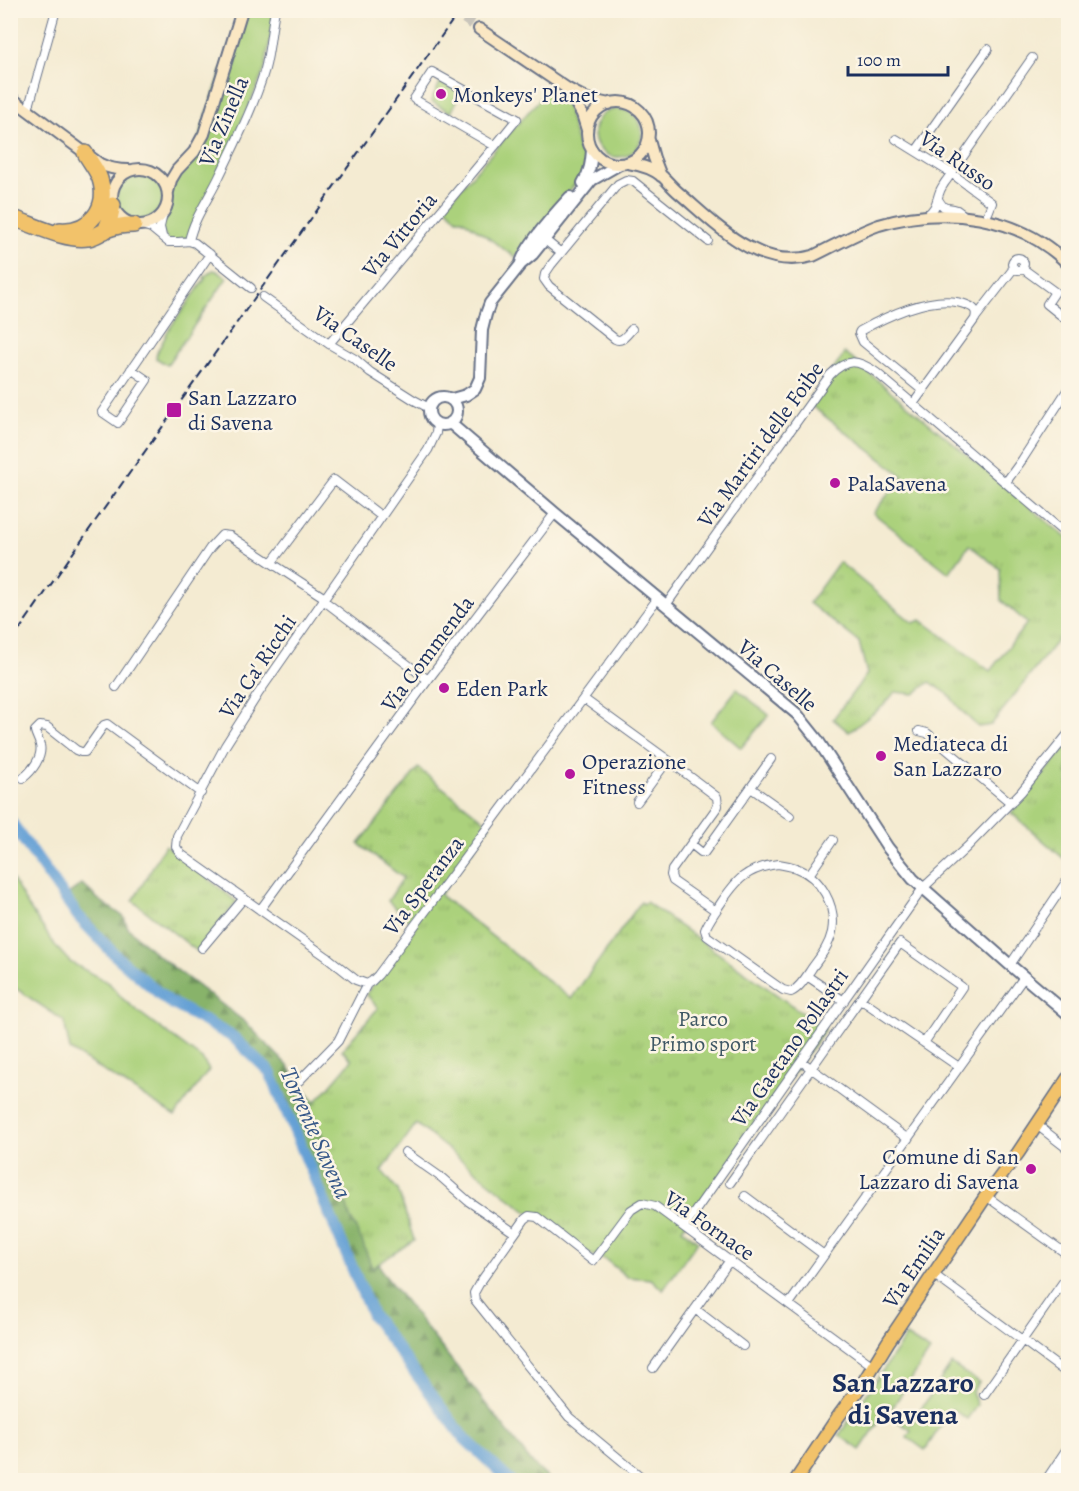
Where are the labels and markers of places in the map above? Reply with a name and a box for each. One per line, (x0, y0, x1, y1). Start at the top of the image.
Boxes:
place label: Monkeys' Planet (453, 80, 598, 110)
marker: Monkeys' Planet (434, 87, 448, 101)
place label: San Lazzaro di Savena (188, 383, 297, 438)
marker: San Lazzaro di Savena (165, 401, 183, 419)
place label: PalaSavena (847, 469, 948, 499)
marker: PalaSavena (828, 476, 842, 490)
place label: Eden Park (456, 674, 548, 704)
marker: Eden Park (437, 681, 451, 695)
place label: Mediateca di San Lazzaro (893, 729, 1008, 784)
place label: Operazione Fitness (582, 747, 686, 802)
marker: Mediateca di San Lazzaro (874, 749, 888, 763)
marker: Operazione Fitness (563, 767, 577, 781)
place label: Comune di San Lazzaro di Savena (859, 1142, 1020, 1197)
marker: Comune di San Lazzaro di Savena (1024, 1162, 1038, 1176)

